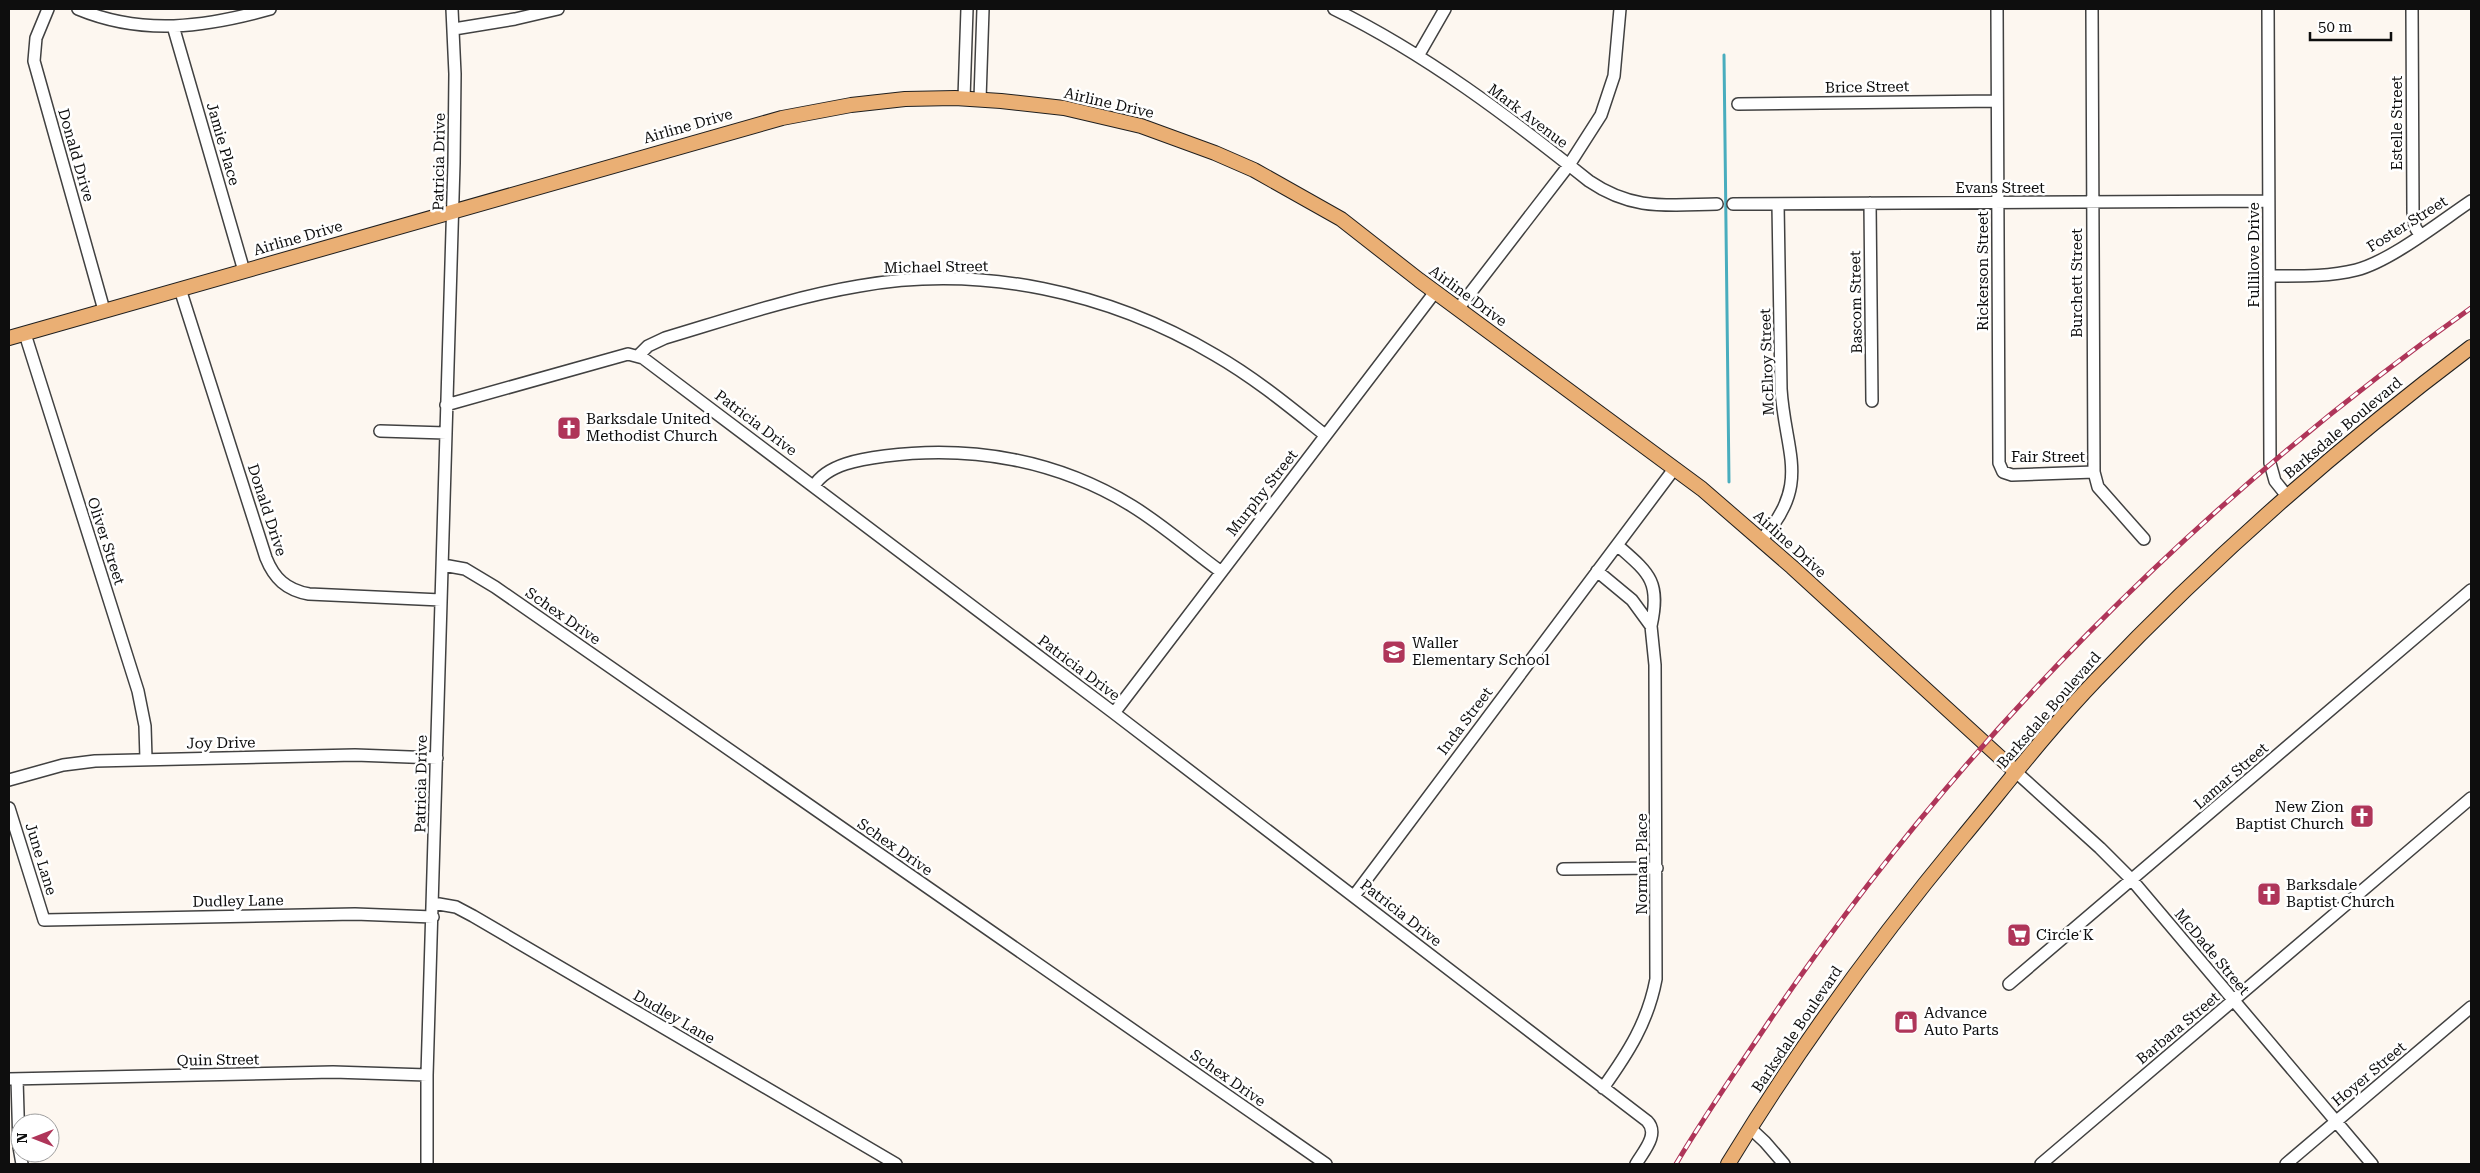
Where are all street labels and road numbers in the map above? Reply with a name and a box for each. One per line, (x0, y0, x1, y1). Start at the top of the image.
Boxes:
street label: Estelle Street (2388, 75, 2406, 170)
street label: Brice Street (1825, 77, 1910, 97)
street label: Mark Avenue (1484, 80, 1572, 152)
street label: Airline Drive (1062, 84, 1156, 122)
street label: Jamie Place (203, 100, 243, 188)
street label: Airline Drive (641, 105, 735, 147)
street label: Donald Drive (54, 106, 98, 204)
street label: Patricia Drive (429, 113, 449, 211)
street label: Evans Street (1955, 179, 2045, 197)
street label: Foster Street (2364, 192, 2451, 256)
street label: Fullilove Drive (2245, 202, 2263, 308)
street label: Rickerson Street (1974, 211, 1992, 331)
street label: Airline Drive (251, 217, 345, 259)
street label: Burchett Street (2068, 228, 2086, 338)
street label: Bascom Street (1846, 250, 1866, 354)
street label: Michael Street (884, 257, 989, 277)
street label: Airline Drive (1426, 262, 1510, 330)
street label: McElroy Street (1756, 308, 1778, 416)
street label: Barksdale Boulevard (2280, 373, 2406, 483)
street label: Patricia Drive (711, 386, 801, 460)
street label: Murphy Street (1223, 446, 1302, 540)
street label: Fair Street (2011, 448, 2085, 466)
street label: Donald Drive (244, 462, 290, 558)
street label: Oliver Street (83, 495, 129, 587)
street label: Airline Drive (1750, 507, 1830, 581)
street label: Schex Drive (522, 584, 604, 648)
street label: Patricia Drive (1034, 631, 1124, 705)
street label: Barksdale Boulevard (1993, 648, 2105, 772)
street label: Inda Street (1434, 683, 1496, 758)
street label: Joy Drive (186, 733, 256, 753)
street label: Patricia Drive (411, 735, 431, 833)
street label: Lamar Street (2190, 739, 2272, 813)
street label: Norman Place (1633, 813, 1651, 915)
street label: Schex Drive (854, 815, 936, 879)
street label: June Lane (21, 821, 61, 897)
street label: Patricia Drive (1357, 876, 1445, 950)
street label: Dudley Lane (192, 891, 284, 911)
street label: McDade Street (2171, 905, 2253, 999)
street label: Barksdale Boulevard (1748, 962, 1846, 1096)
street label: Dudley Lane (630, 986, 718, 1048)
street label: Barbara Street (2133, 988, 2223, 1068)
street label: Hoyer Street (2328, 1038, 2410, 1110)
street label: Schex Drive (1187, 1046, 1269, 1110)
street label: Quin Street (177, 1050, 260, 1070)

